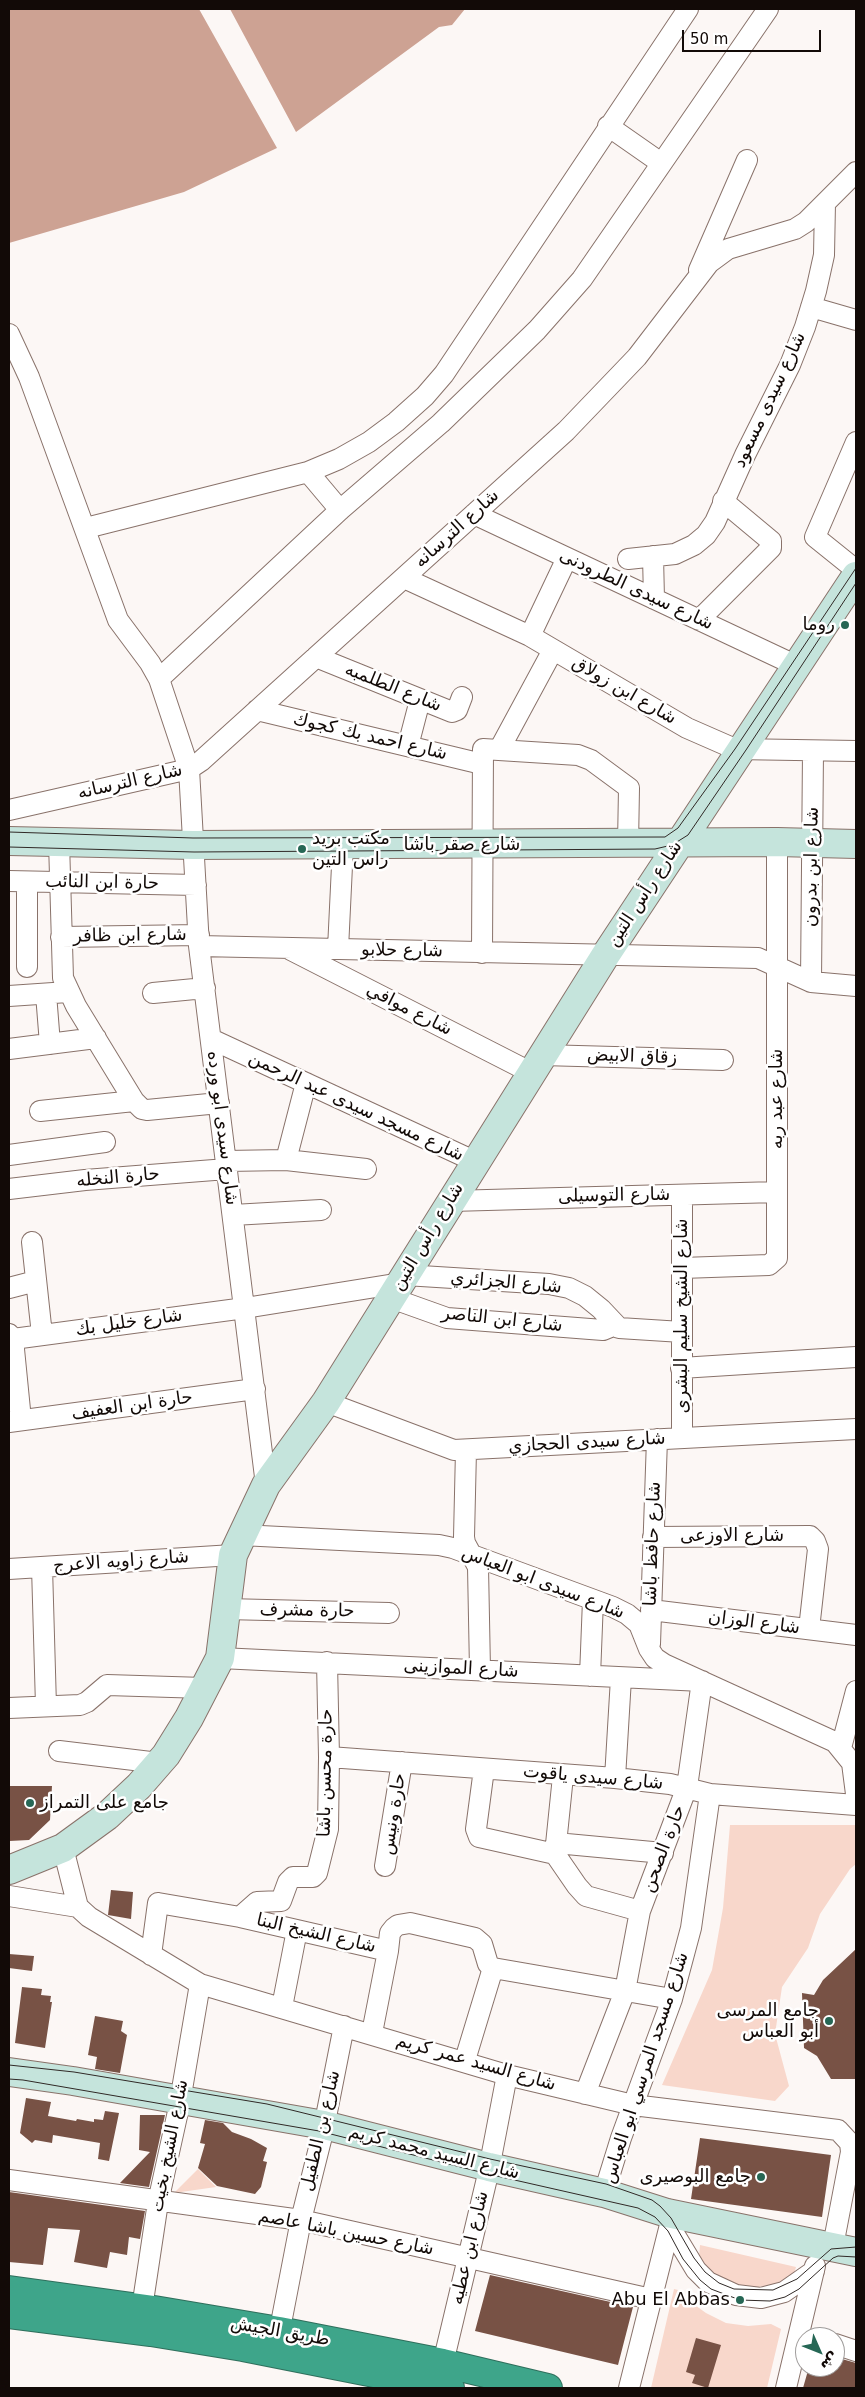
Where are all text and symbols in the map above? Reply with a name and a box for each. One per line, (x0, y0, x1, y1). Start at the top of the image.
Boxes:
scale bar (685, 20, 824, 52)
text: 50 m (690, 30, 728, 48)
street label: شارع سيدى مسعود (729, 329, 811, 471)
street label: شارع الترسانه (410, 485, 504, 573)
street label: شارع سيدى الطرودنى (556, 545, 716, 635)
place label: روما (802, 614, 835, 636)
marker: روما (839, 619, 851, 631)
street label: شارع ابن زولاق (568, 652, 680, 730)
street label: شارع الطلمبه (341, 659, 445, 717)
street label: شارع احمد بك كجوك (291, 709, 449, 765)
street label: شارع الترسانه (76, 759, 184, 805)
street label: شارع ابن بدرون (800, 807, 824, 927)
place label: مكتب بريد راس التين (312, 828, 390, 871)
street label: شارع صقر باشا (404, 834, 520, 856)
street label: شارع رأس التين (603, 837, 687, 951)
marker: مكتب بريد راس التين (296, 843, 308, 855)
street label: حارة ابن النائب (45, 871, 159, 895)
street label: شارع ابن ظافر (73, 924, 187, 948)
street label: شارع حلابو (361, 939, 443, 963)
street label: شارع موافي (363, 979, 455, 1041)
street label: زقاق الابيض (587, 1045, 677, 1069)
street label: شارع مسجد سيدى عبد الرحمن (245, 1048, 467, 1166)
street label: شارع عبد ربه (766, 1049, 788, 1149)
street label: شارع سيدى ابو ورده (202, 1050, 242, 1206)
street label: حارة النخله (75, 1164, 161, 1192)
street label: شارع رأس التين (387, 1179, 469, 1295)
street label: شارع التوسيلى (558, 1184, 670, 1208)
street label: شارع الشيخ سليم البشرى (671, 1218, 693, 1414)
street label: شارع الجزائري (449, 1267, 563, 1299)
street label: شارع ابن الناصر (440, 1303, 564, 1337)
street label: شارع خليل بك (74, 1305, 184, 1341)
street label: حارة ابن العفيف (70, 1387, 194, 1425)
street label: شارع سيدى الحجازي (508, 1428, 666, 1458)
street label: شارع حافظ باشا (640, 1481, 666, 1607)
street label: شارع الاوزعى (680, 1525, 784, 1547)
street label: شارع سيدى ابو العباس (459, 1542, 627, 1624)
street label: شارع زاويه الاعرج (52, 1546, 190, 1578)
street label: حارة مشرف (259, 1599, 355, 1623)
street label: شارع الوزان (707, 1607, 801, 1639)
street label: شارع الموازينى (403, 1655, 519, 1683)
street label: حارة محسن باشا (314, 1709, 338, 1837)
street label: شارع سيدى ياقوت (522, 1761, 664, 1795)
street label: حارة ونيس (377, 1772, 411, 1856)
place label: جامع على التمراز (40, 1792, 169, 1814)
marker: جامع على التمراز (24, 1797, 36, 1809)
street label: حارة الصحن (637, 1802, 691, 1896)
street label: شارع الشيخ البنا (254, 1910, 378, 1958)
street label: شارع مسجد المرسي ابو العباس (598, 1950, 694, 2186)
place label: جامع المرسى أبو العباس (717, 2000, 819, 2042)
marker: جامع المرسى أبو العباس (823, 2015, 835, 2027)
street label: شارع السيد عمر كريم (394, 2030, 558, 2096)
street label: شارع بن الطفيل (297, 2068, 345, 2194)
street label: شارع الشيخ بخيت (147, 2078, 193, 2214)
street label: شارع السيد محمد كريم (346, 2121, 522, 2185)
place label: جامع البوصيرى (639, 2166, 751, 2188)
marker: جامع البوصيرى (755, 2171, 767, 2183)
street label: شارع ابن عطيه (446, 2189, 494, 2307)
street label: شارع حسين باشا عاصم (257, 2205, 435, 2261)
place label: Abu El Abbas (611, 2289, 730, 2311)
marker: Abu El Abbas (734, 2294, 746, 2306)
street label: طريق الجيش (229, 2313, 331, 2351)
north arrow (795, 2327, 845, 2377)
text: ش (818, 2349, 843, 2374)

